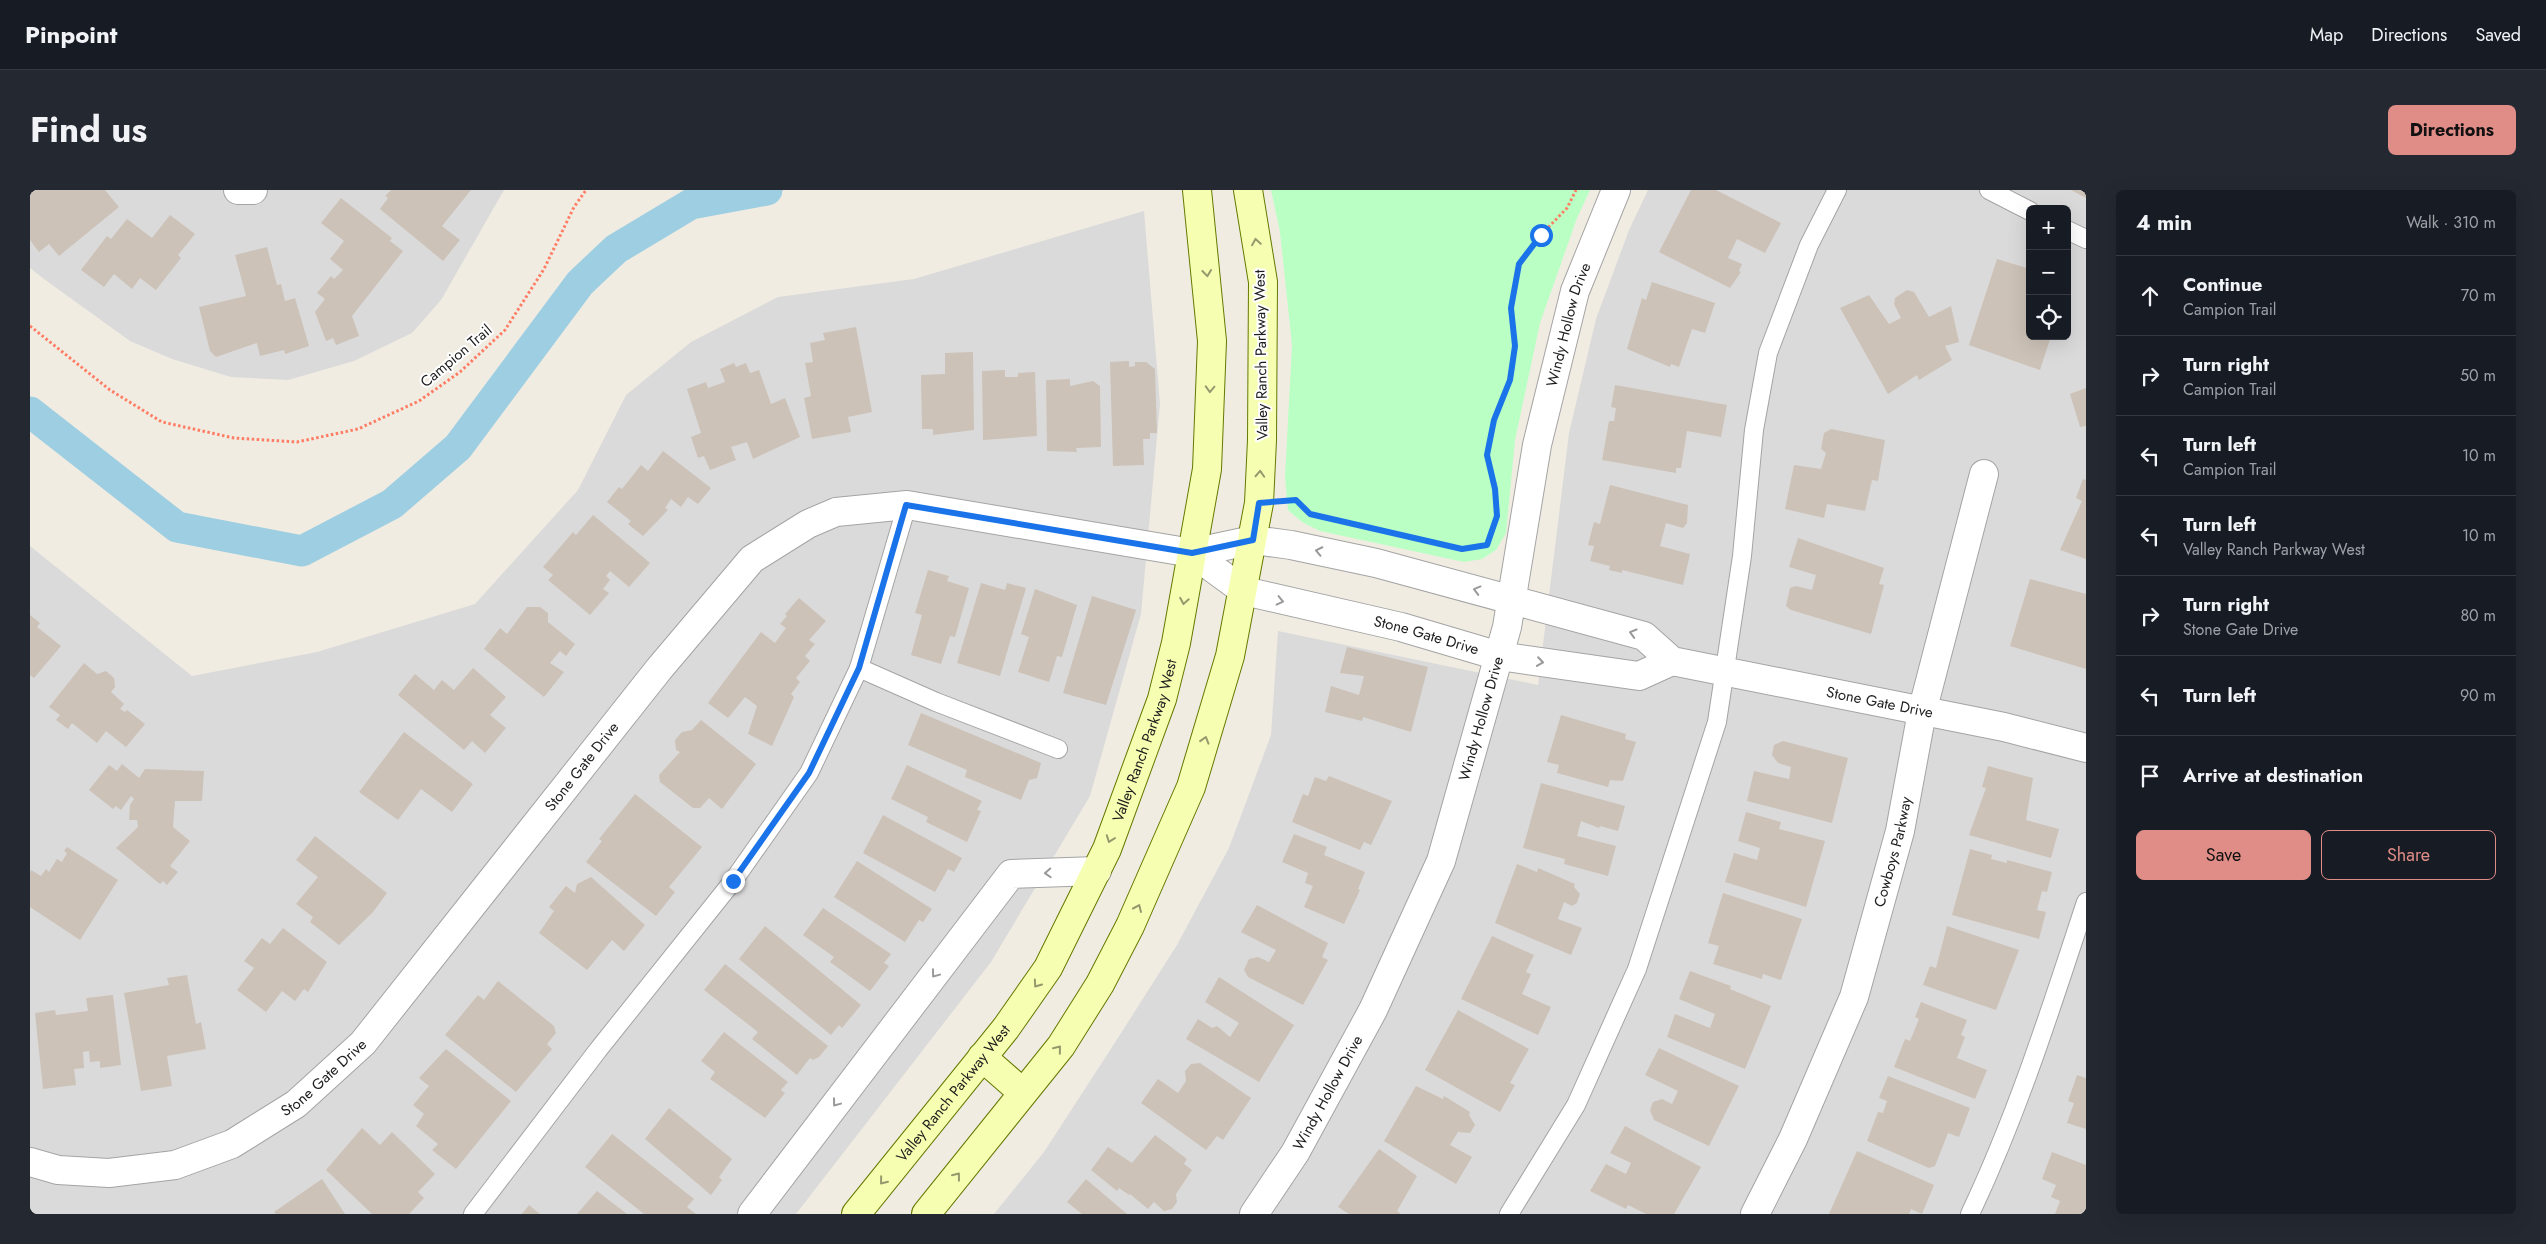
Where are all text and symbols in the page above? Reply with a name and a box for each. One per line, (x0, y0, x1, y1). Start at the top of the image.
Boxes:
text: Pinpoint (25, 17, 117, 52)
text: Map (2310, 22, 2343, 48)
text: Directions (2371, 22, 2447, 48)
text: Saved (2475, 22, 2521, 48)
text: Find us (30, 105, 147, 155)
button: Directions (2388, 105, 2516, 155)
map controls (2026, 205, 2071, 340)
button: + (2026, 205, 2071, 250)
text: 4 min (2136, 208, 2192, 238)
text: Walk · 310 m (2406, 211, 2496, 234)
route start (1530, 224, 1553, 247)
one-way arrow (1252, 238, 1262, 246)
button: − (2026, 250, 2071, 295)
street label: Windy Hollow Drive (1541, 259, 1596, 389)
street label: Valley Ranch Parkway West (1249, 269, 1273, 440)
one-way arrow (1201, 270, 1212, 278)
text: Continue (2183, 271, 2262, 298)
icon: ahead (2136, 282, 2164, 310)
text: 70 m (2461, 284, 2496, 307)
button: locate (2026, 295, 2071, 340)
text: Campion Trail (2183, 298, 2277, 321)
street label: Campion Trail (415, 319, 497, 393)
text: Turn right (2183, 351, 2269, 378)
icon: right (2136, 362, 2164, 390)
text: 50 m (2460, 364, 2496, 387)
text: Campion Trail (2183, 378, 2277, 401)
one-way arrow (1205, 386, 1215, 394)
text: Turn left (2183, 431, 2256, 458)
icon: left (2136, 442, 2164, 470)
text: 10 m (2462, 444, 2496, 467)
text: Campion Trail (2183, 458, 2277, 481)
one-way arrow (1255, 470, 1266, 478)
text: Turn left (2183, 511, 2256, 538)
icon: left (2136, 522, 2164, 550)
text: 10 m (2462, 524, 2496, 547)
text: Valley Ranch Parkway West (2183, 538, 2365, 561)
one-way arrow (1314, 546, 1323, 557)
one-way arrow (1472, 585, 1481, 596)
text: Turn right (2183, 591, 2269, 618)
one-way arrow (1275, 595, 1284, 606)
one-way arrow (1179, 597, 1189, 605)
icon: right (2136, 602, 2164, 630)
text: 80 m (2460, 604, 2496, 627)
street label: Stone Gate Drive (1372, 610, 1482, 661)
text: Stone Gate Drive (2183, 618, 2298, 641)
one-way arrow (1630, 629, 1638, 639)
street label: Windy Hollow Drive (1453, 654, 1509, 783)
one-way arrow (1535, 656, 1544, 666)
street label: Valley Ranch Parkway West (1107, 657, 1183, 825)
street label: Stone Gate Drive (1824, 681, 1935, 724)
icon: left (2136, 682, 2164, 710)
text: Turn left (2183, 682, 2256, 709)
text: 90 m (2460, 684, 2496, 707)
street label: Stone Gate Drive (540, 717, 624, 816)
one-way arrow (1200, 737, 1210, 745)
icon: arrive (2136, 762, 2164, 790)
text: Arrive at destination (2183, 762, 2363, 789)
street label: Cowboys Parkway (1868, 795, 1917, 910)
button: Save (2136, 830, 2311, 880)
button: Share (2321, 830, 2496, 880)
one-way arrow (1106, 835, 1116, 843)
one-way arrow (1044, 867, 1052, 878)
route end (722, 870, 745, 893)
one-way arrow (1132, 904, 1142, 913)
one-way arrow (932, 968, 941, 978)
one-way arrow (1034, 978, 1043, 988)
street label: Valley Ranch Parkway West (891, 1020, 1016, 1167)
street label: Windy Hollow Drive (1287, 1031, 1368, 1154)
street label: Stone Gate Drive (277, 1034, 372, 1122)
one-way arrow (1052, 1045, 1061, 1054)
one-way arrow (834, 1097, 842, 1106)
one-way arrow (951, 1173, 959, 1182)
one-way arrow (879, 1175, 888, 1184)

